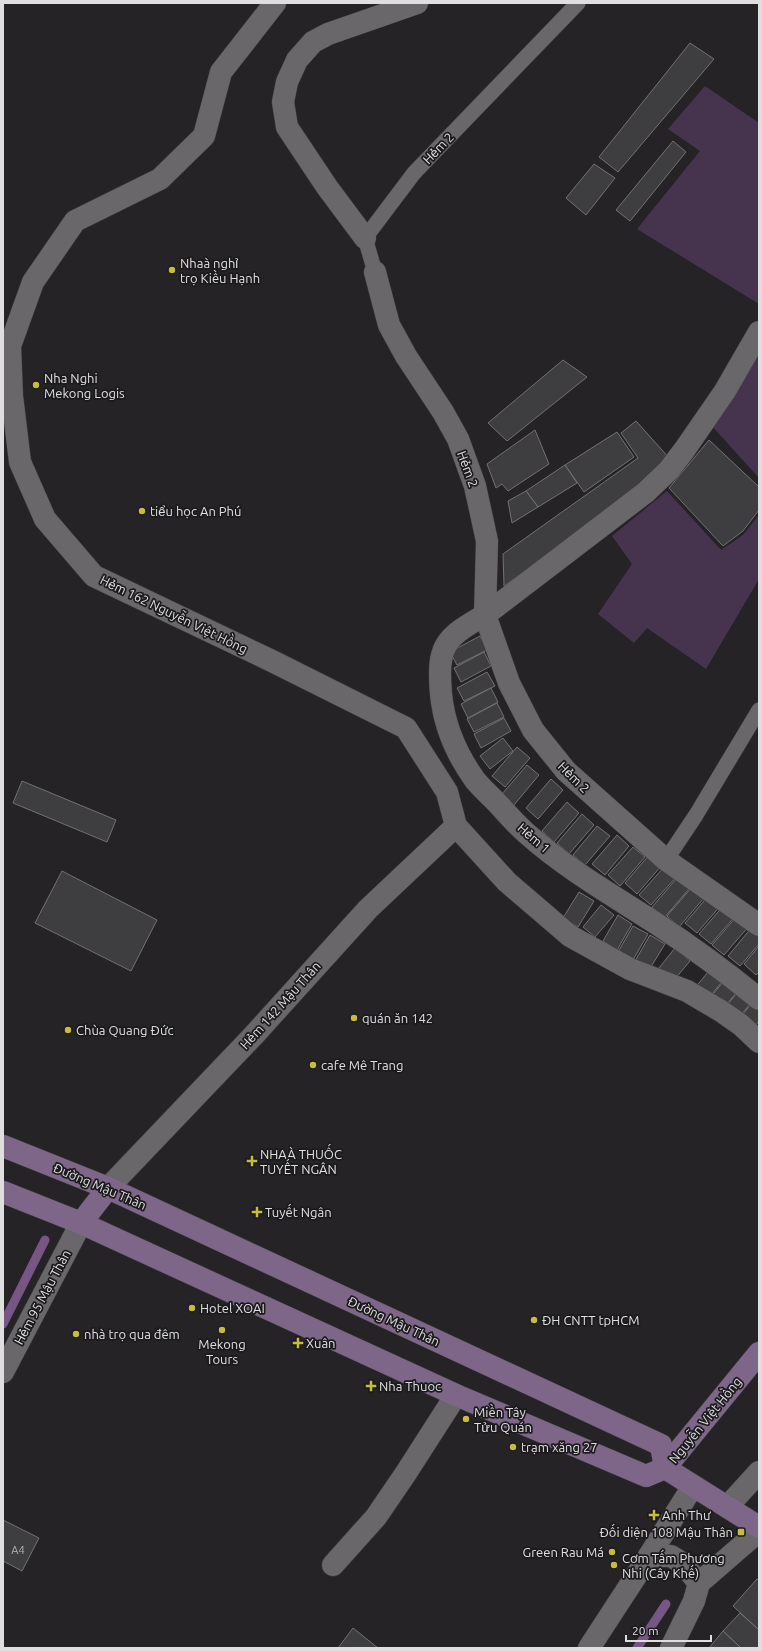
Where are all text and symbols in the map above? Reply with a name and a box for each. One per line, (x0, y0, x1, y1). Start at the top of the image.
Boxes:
street label: Hẻm 2 (420, 130, 456, 166)
place label: Nhaà nghỉ trọ Kiều Hạnh (180, 256, 260, 286)
marker: Nhaà nghỉ trọ Kiều Hạnh (167, 265, 177, 275)
place label: Nha Nghi Mekong Logis (44, 371, 125, 400)
marker: Nha Nghi Mekong Logis (31, 380, 41, 390)
street label: Hẻm 2 (455, 449, 481, 489)
place label: tiểu học An Phú (150, 504, 241, 519)
marker: tiểu học An Phú (137, 506, 147, 516)
street label: Hẻm 162 Nguyễn Việt Hồng (98, 570, 251, 657)
street label: Hẻm 2 (556, 759, 592, 795)
street label: Hẻm 1 (515, 820, 553, 856)
street label: Hẻm 142 Mậu Thân (237, 958, 324, 1052)
place label: quán ăn 142 (362, 1011, 433, 1025)
marker: quán ăn 142 (349, 1013, 359, 1023)
place label: Chùa Quang Đức (76, 1023, 174, 1038)
marker: Chùa Quang Đức (63, 1025, 73, 1035)
place label: cafe Mê Trang (321, 1058, 404, 1072)
marker: cafe Mê Trang (308, 1060, 318, 1070)
place label: NHAÀ THUỐC TUYẾT NGÂN (260, 1143, 342, 1176)
marker: NHAÀ THUỐC TUYẾT NGÂN (247, 1156, 257, 1166)
street label: Đường Mậu Thân (51, 1160, 149, 1213)
place label: Tuyết Ngân (265, 1203, 332, 1219)
marker: Tuyết Ngân (252, 1207, 262, 1217)
street label: Hẻm 95 Mậu Thân (11, 1247, 74, 1347)
street label: Đường Mậu Thân (345, 1294, 442, 1349)
place label: Hotel XOAI (200, 1301, 265, 1315)
marker: Hotel XOAI (187, 1303, 197, 1313)
place label: ĐH CNTT tpHCM (542, 1313, 639, 1327)
marker: ĐH CNTT tpHCM (529, 1315, 539, 1325)
marker: Mekong Tours (217, 1325, 227, 1335)
place label: nhà trọ qua đêm (84, 1327, 180, 1342)
marker: nhà trọ qua đêm (71, 1329, 81, 1339)
place label: Xuân (306, 1336, 336, 1350)
place label: Mekong Tours (198, 1337, 246, 1366)
marker: Xuân (293, 1338, 303, 1348)
street label: Nguyễn Việt Hồng (664, 1373, 745, 1466)
place label: Nha Thuoc (379, 1379, 441, 1393)
marker: Nha Thuoc (366, 1381, 376, 1391)
place label: Miền Tây Tửu Quán (474, 1403, 532, 1435)
marker: Miền Tây Tửu Quán (461, 1414, 471, 1424)
place label: trạm xăng 27 (521, 1440, 598, 1455)
marker: trạm xăng 27 (508, 1442, 518, 1452)
place label: Anh Thư (662, 1508, 711, 1522)
marker: Anh Thư (649, 1510, 659, 1520)
place label: Đối diện 108 Mậu Thân (599, 1523, 733, 1540)
marker: Đối diện 108 Mậu Thân (736, 1527, 746, 1537)
house number: A4 (11, 1544, 25, 1556)
place label: Green Rau Má (523, 1545, 604, 1559)
marker: Green Rau Má (607, 1547, 617, 1557)
place label: Cơm Tấm Phương Nhi (Cây Khế) (622, 1549, 725, 1581)
marker: Cơm Tấm Phương Nhi (Cây Khế) (609, 1560, 619, 1570)
scale bar (626, 1617, 711, 1643)
text: 20 m (632, 1624, 659, 1637)

